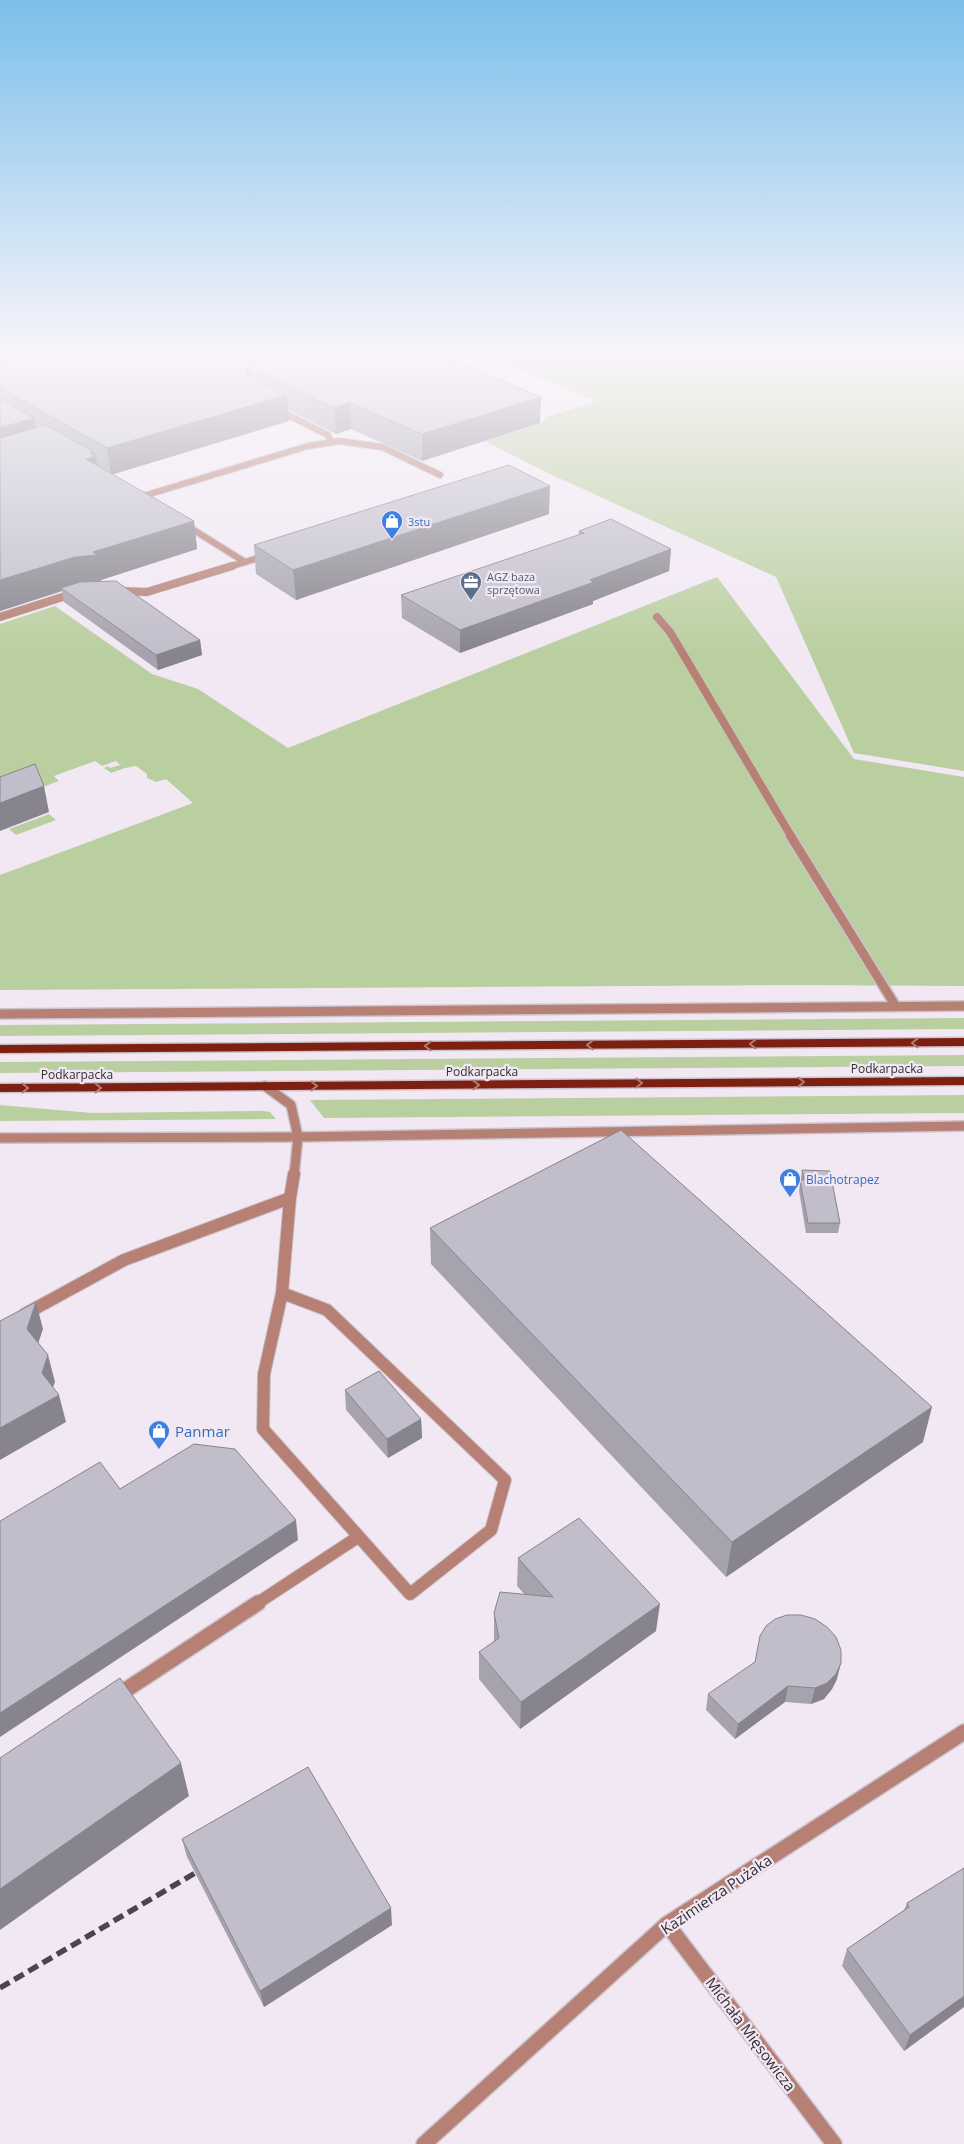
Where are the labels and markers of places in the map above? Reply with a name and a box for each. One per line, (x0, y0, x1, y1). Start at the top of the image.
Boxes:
shop icon: 3stu (380, 509, 404, 540)
place label: 3stu (408, 514, 430, 529)
place label: AGZ baza sprzętowa (487, 569, 540, 597)
office icon: AGZ baza sprzętowa (459, 570, 483, 601)
shop icon: Blachotrapez (778, 1167, 802, 1198)
place label: Blachotrapez (806, 1171, 880, 1188)
shop icon: Panmar (147, 1419, 171, 1450)
place label: Panmar (175, 1421, 230, 1441)

